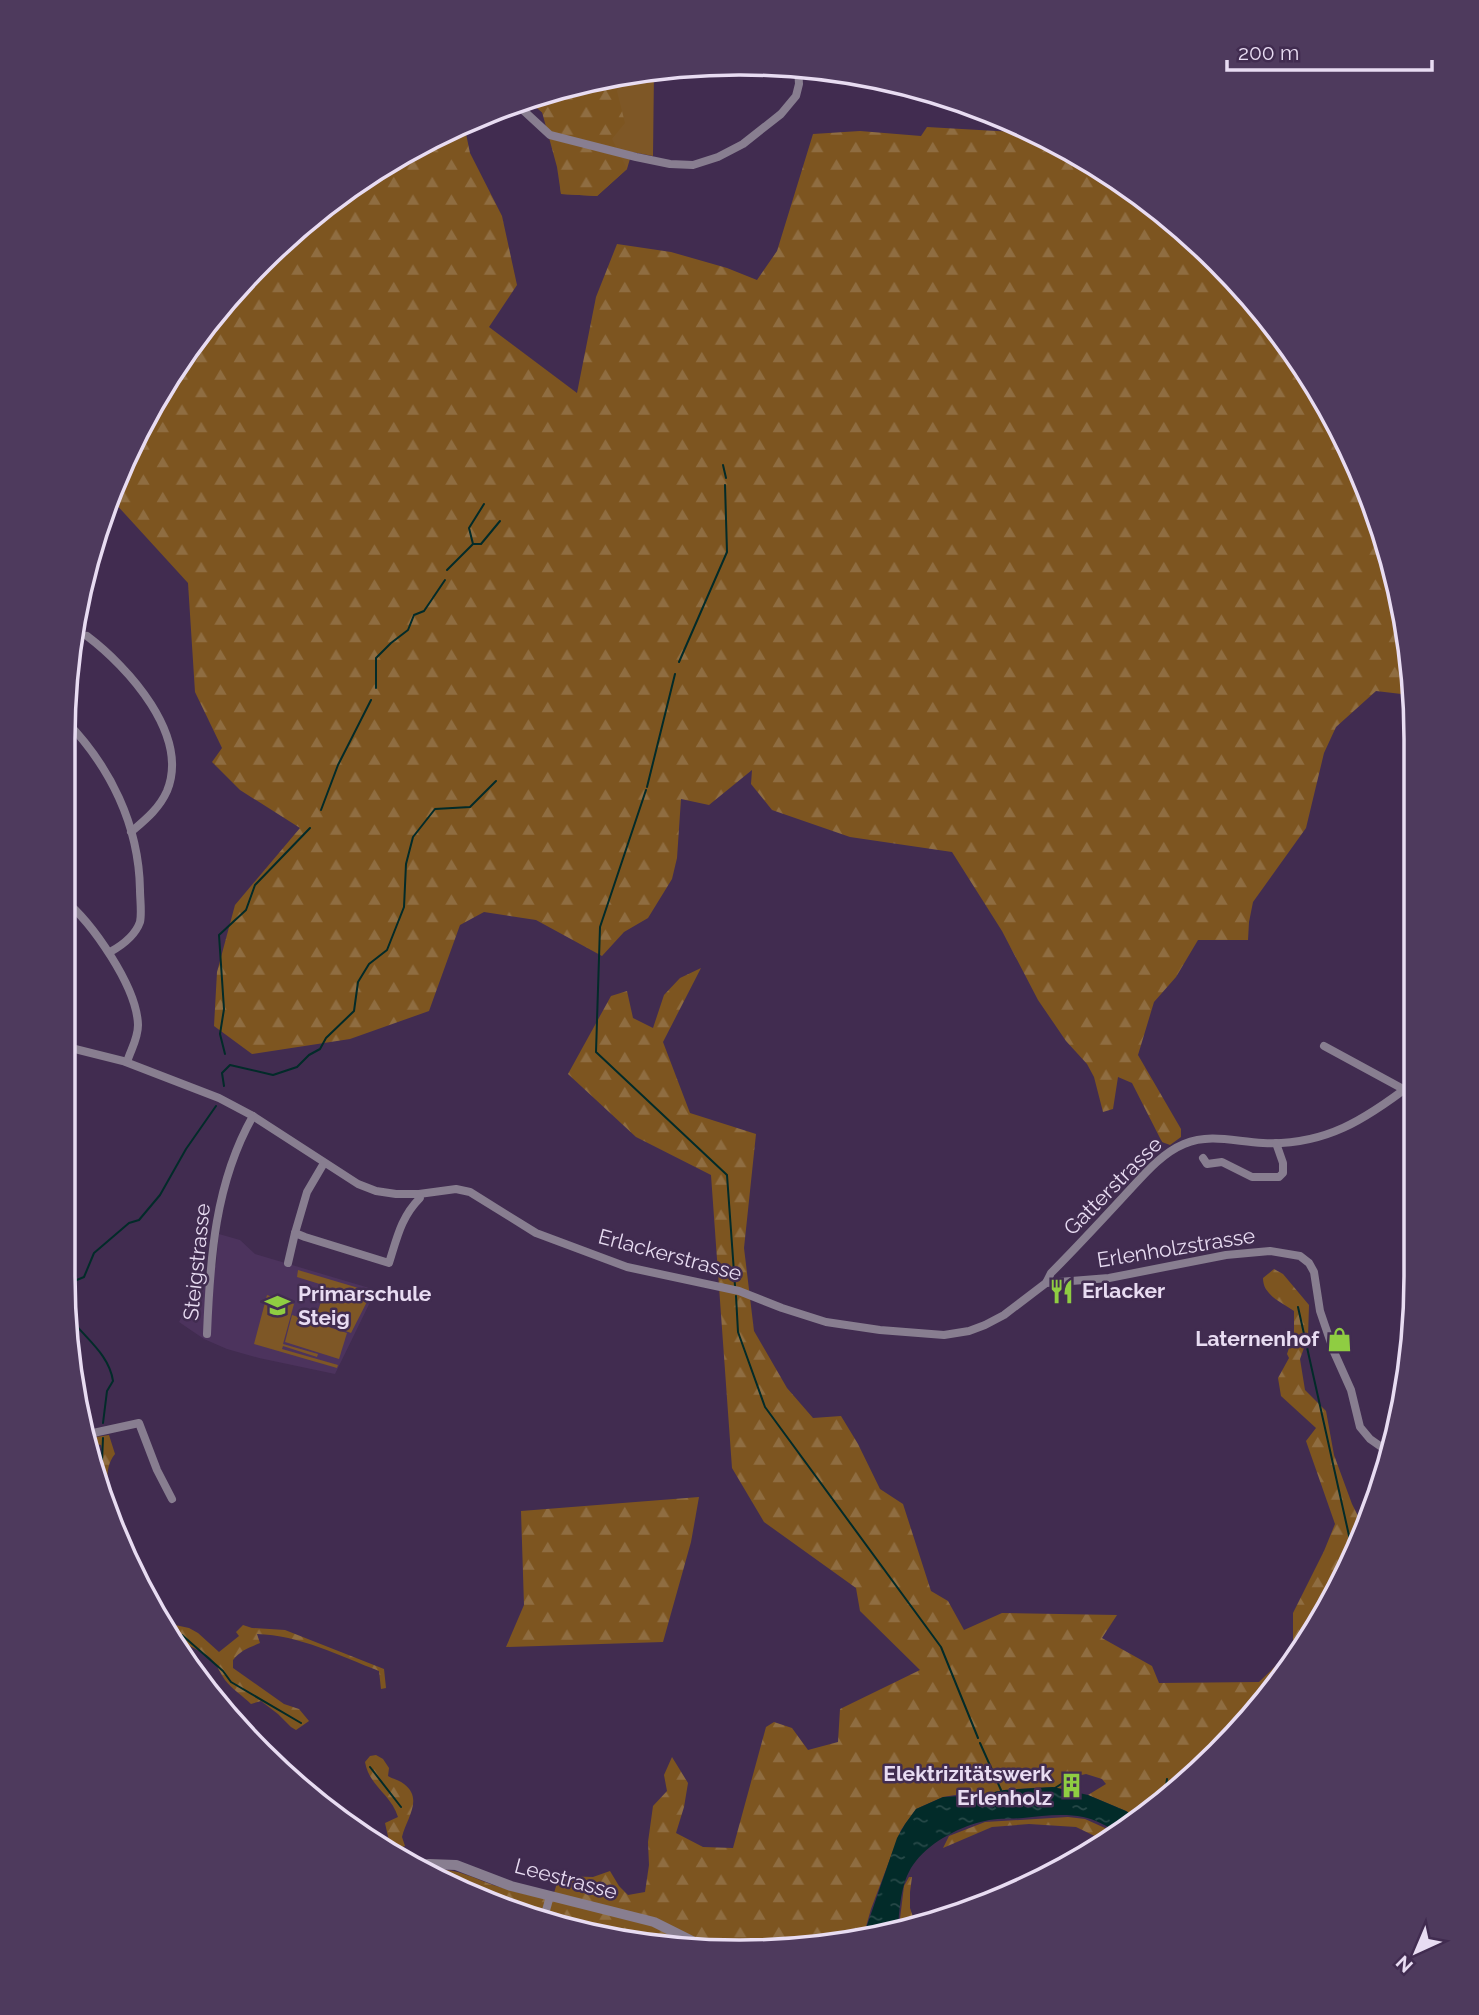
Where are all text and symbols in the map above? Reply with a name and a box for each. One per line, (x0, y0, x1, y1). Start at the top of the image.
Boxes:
scale bar (1227, 28, 1432, 72)
text: 200 m (1238, 40, 1299, 65)
street label: Gatterstrasse (1058, 1131, 1167, 1240)
street label: Steigstrasse (178, 1202, 215, 1322)
street label: Erlackerstrasse (596, 1223, 745, 1286)
street label: Erlenholzstrasse (1095, 1223, 1257, 1272)
restaurant icon: Erlacker (1048, 1277, 1076, 1305)
place label: Erlacker (1082, 1278, 1165, 1303)
place label: Primarschule Steig (298, 1281, 432, 1330)
school or university icon: Primarschule Steig (264, 1292, 292, 1320)
shop icon: Laternenhof (1325, 1325, 1353, 1353)
place label: Laternenhof (1195, 1326, 1320, 1351)
place label: Elektrizitätswerk Erlenholz (883, 1761, 1052, 1810)
building icon: Elektrizitätswerk Erlenholz (1058, 1772, 1086, 1800)
street label: Leestrasse (512, 1853, 620, 1904)
north arrow (1381, 1917, 1451, 1987)
text: N (1391, 1951, 1417, 1977)

